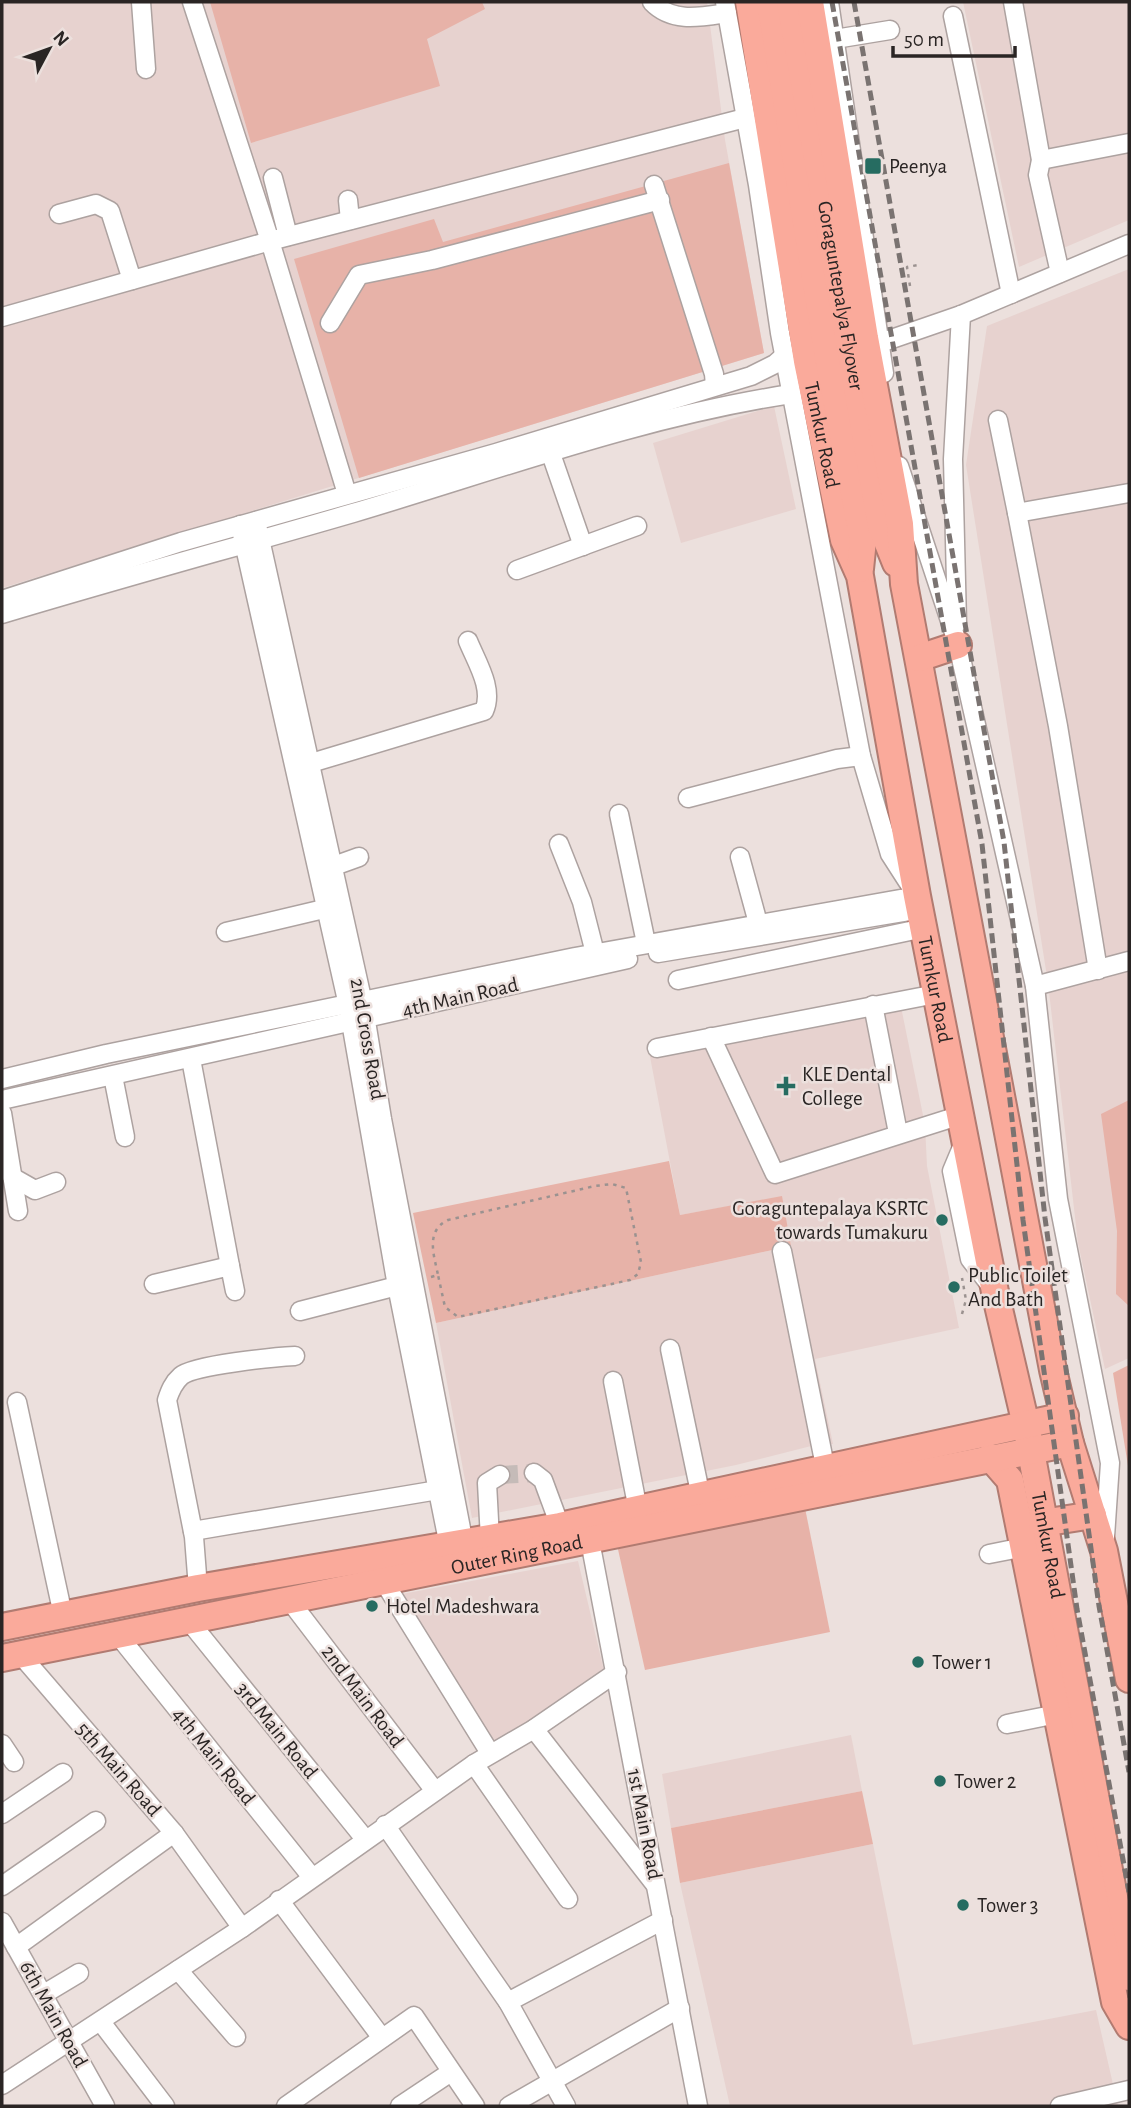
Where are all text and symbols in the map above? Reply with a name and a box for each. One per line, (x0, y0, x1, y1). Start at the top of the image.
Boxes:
north arrow (14, 14, 84, 84)
scale bar (893, 14, 1016, 58)
text: N (49, 28, 72, 50)
text: 50 m (904, 29, 944, 50)
marker: Peenya (863, 156, 883, 176)
place label: Peenya (889, 156, 947, 177)
street label: Goraguntepalya Flyover (814, 199, 867, 392)
street label: Tumkur Road (801, 380, 843, 490)
street label: Tumkur Road (914, 934, 956, 1045)
street label: 4th Main Road (400, 974, 520, 1021)
street label: 2nd Cross Road (346, 977, 389, 1102)
place label: KLE Dental College (802, 1064, 891, 1109)
marker: KLE Dental College (776, 1076, 796, 1096)
place label: Goraguntepalaya KSRTC towards Tumakuru (732, 1198, 928, 1243)
marker: Goraguntepalaya KSRTC towards Tumakuru (934, 1212, 950, 1228)
place label: Public Toilet And Bath (968, 1265, 1068, 1310)
marker: Public Toilet And Bath (946, 1279, 962, 1295)
street label: Tumkur Road (1028, 1490, 1068, 1600)
street label: Outer Ring Road (449, 1531, 584, 1578)
place label: Hotel Madeshwara (386, 1596, 540, 1617)
marker: Hotel Madeshwara (364, 1598, 380, 1614)
street label: 2nd Main Road (318, 1641, 408, 1751)
place label: Tower 1 (932, 1652, 992, 1673)
marker: Tower 1 (910, 1654, 926, 1670)
street label: 3rd Main Road (232, 1678, 322, 1782)
street label: 4th Main Road (168, 1704, 259, 1809)
street label: 5th Main Road (72, 1718, 165, 1820)
street label: 1st Main Road (623, 1767, 666, 1881)
place label: Tower 2 (954, 1771, 1016, 1792)
marker: Tower 2 (932, 1773, 948, 1789)
place label: Tower 3 (977, 1895, 1038, 1916)
marker: Tower 3 (955, 1897, 971, 1913)
street label: 6th Main Road (16, 1957, 91, 2071)

